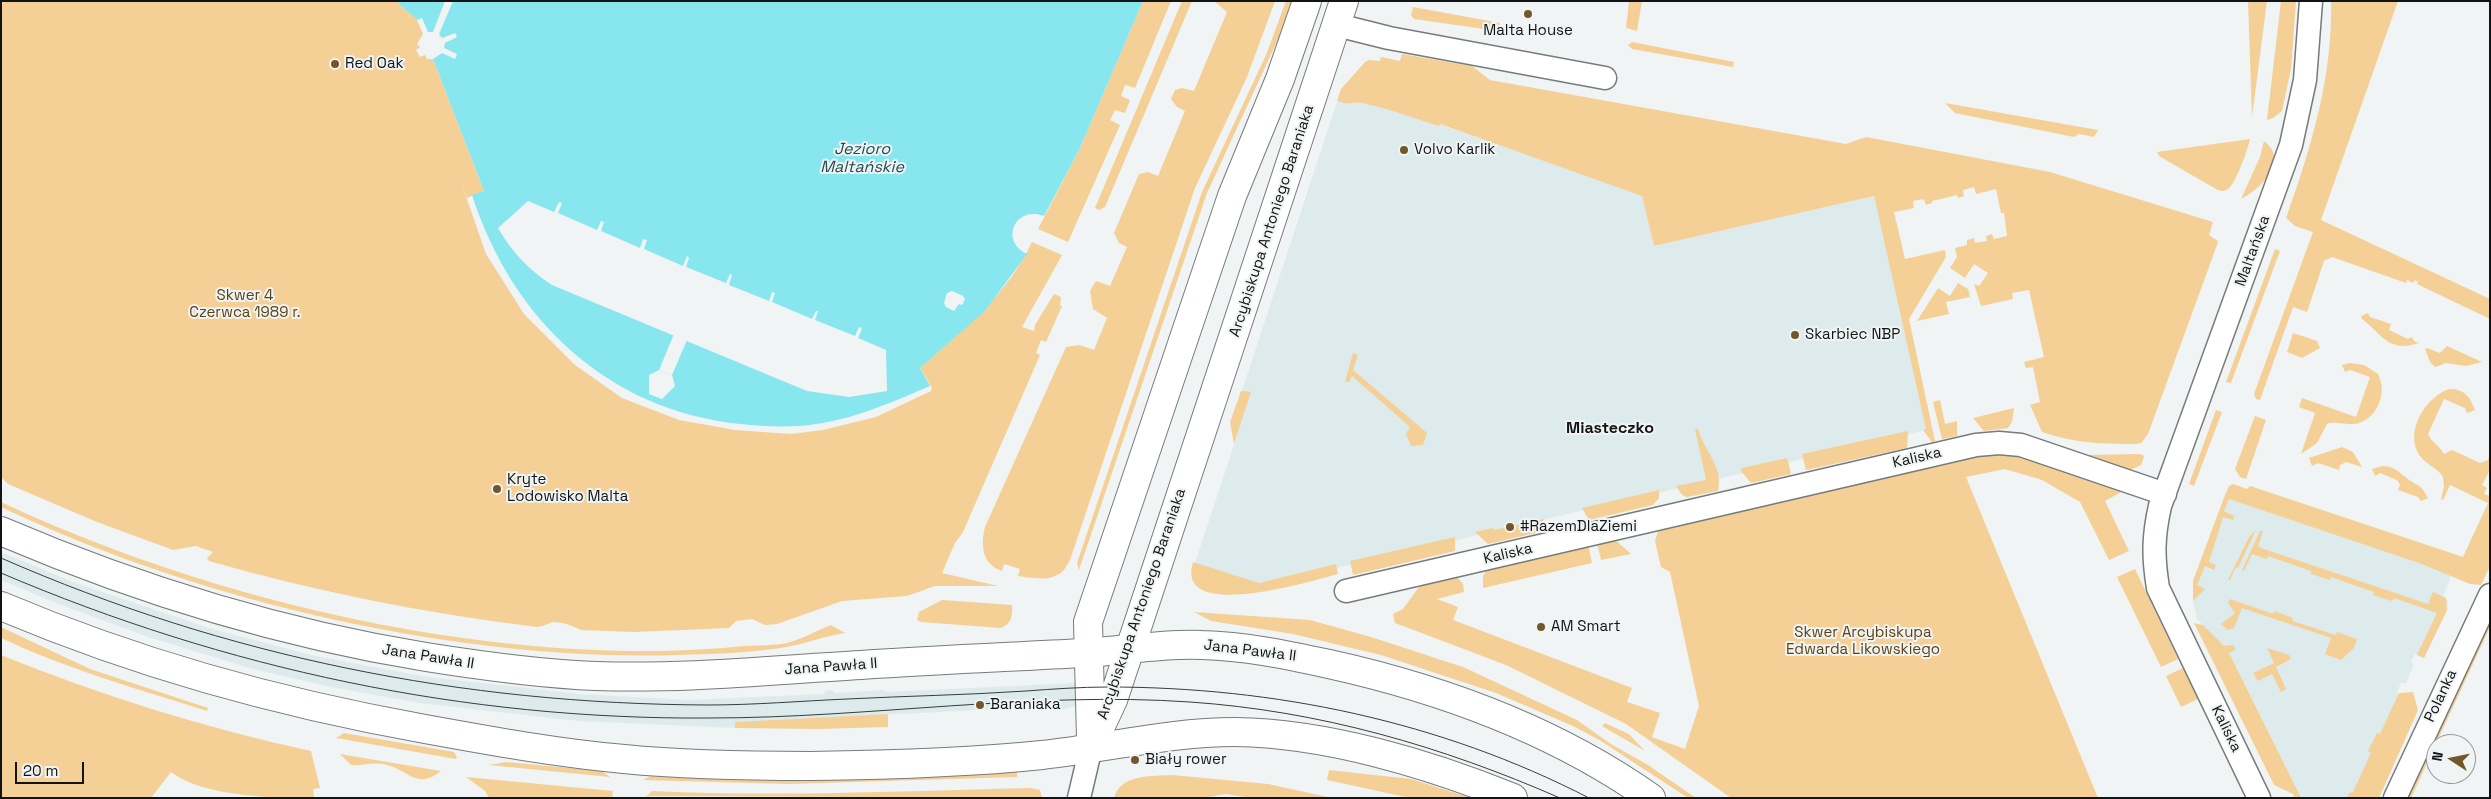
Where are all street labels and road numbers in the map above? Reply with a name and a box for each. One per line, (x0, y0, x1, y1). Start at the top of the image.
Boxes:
street label: Arcybiskupa Antoniego Baraniaka (1226, 103, 1318, 339)
street label: Maltańska (2232, 213, 2274, 289)
street label: Kaliska (1891, 444, 1943, 472)
street label: Arcybiskupa Antoniego Baraniaka (1094, 486, 1190, 722)
street label: Kaliska (1482, 540, 1534, 568)
street label: Jana Pawła II (1203, 636, 1297, 666)
street label: Jana Pawła II (381, 641, 475, 673)
street label: Jana Pawła II (784, 655, 878, 679)
street label: Polanka (2421, 667, 2461, 725)
street label: Kaliska (2207, 703, 2245, 755)

